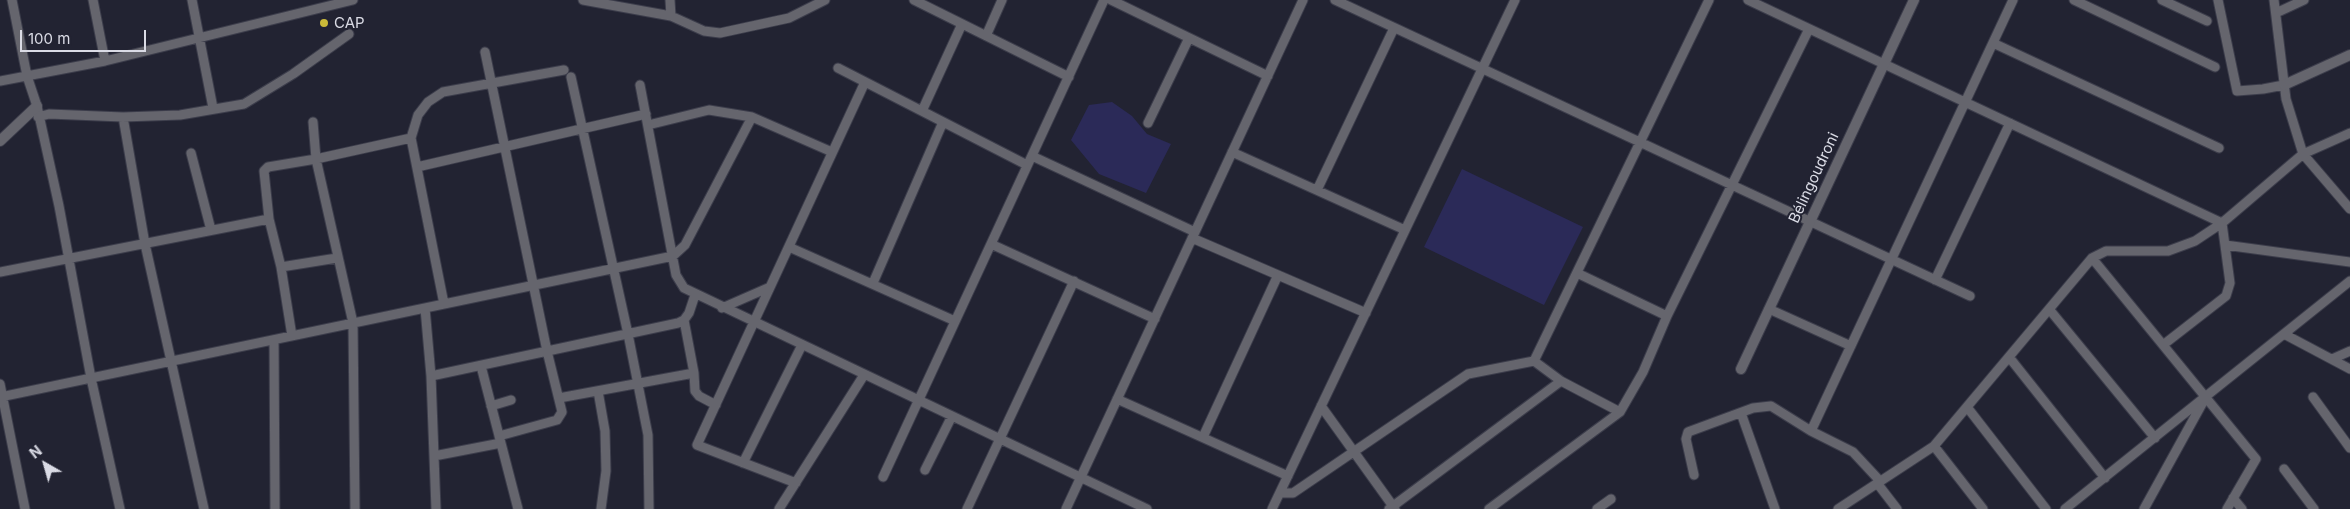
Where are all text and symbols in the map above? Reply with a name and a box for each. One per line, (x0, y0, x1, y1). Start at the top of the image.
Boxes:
place label: CAP (334, 14, 365, 32)
marker: CAP (318, 17, 330, 29)
scale bar (22, 20, 149, 52)
text: 100 m (28, 29, 70, 48)
street label: Bélingoudroni (1785, 130, 1843, 226)
north arrow (20, 439, 70, 489)
text: N (26, 442, 45, 462)

